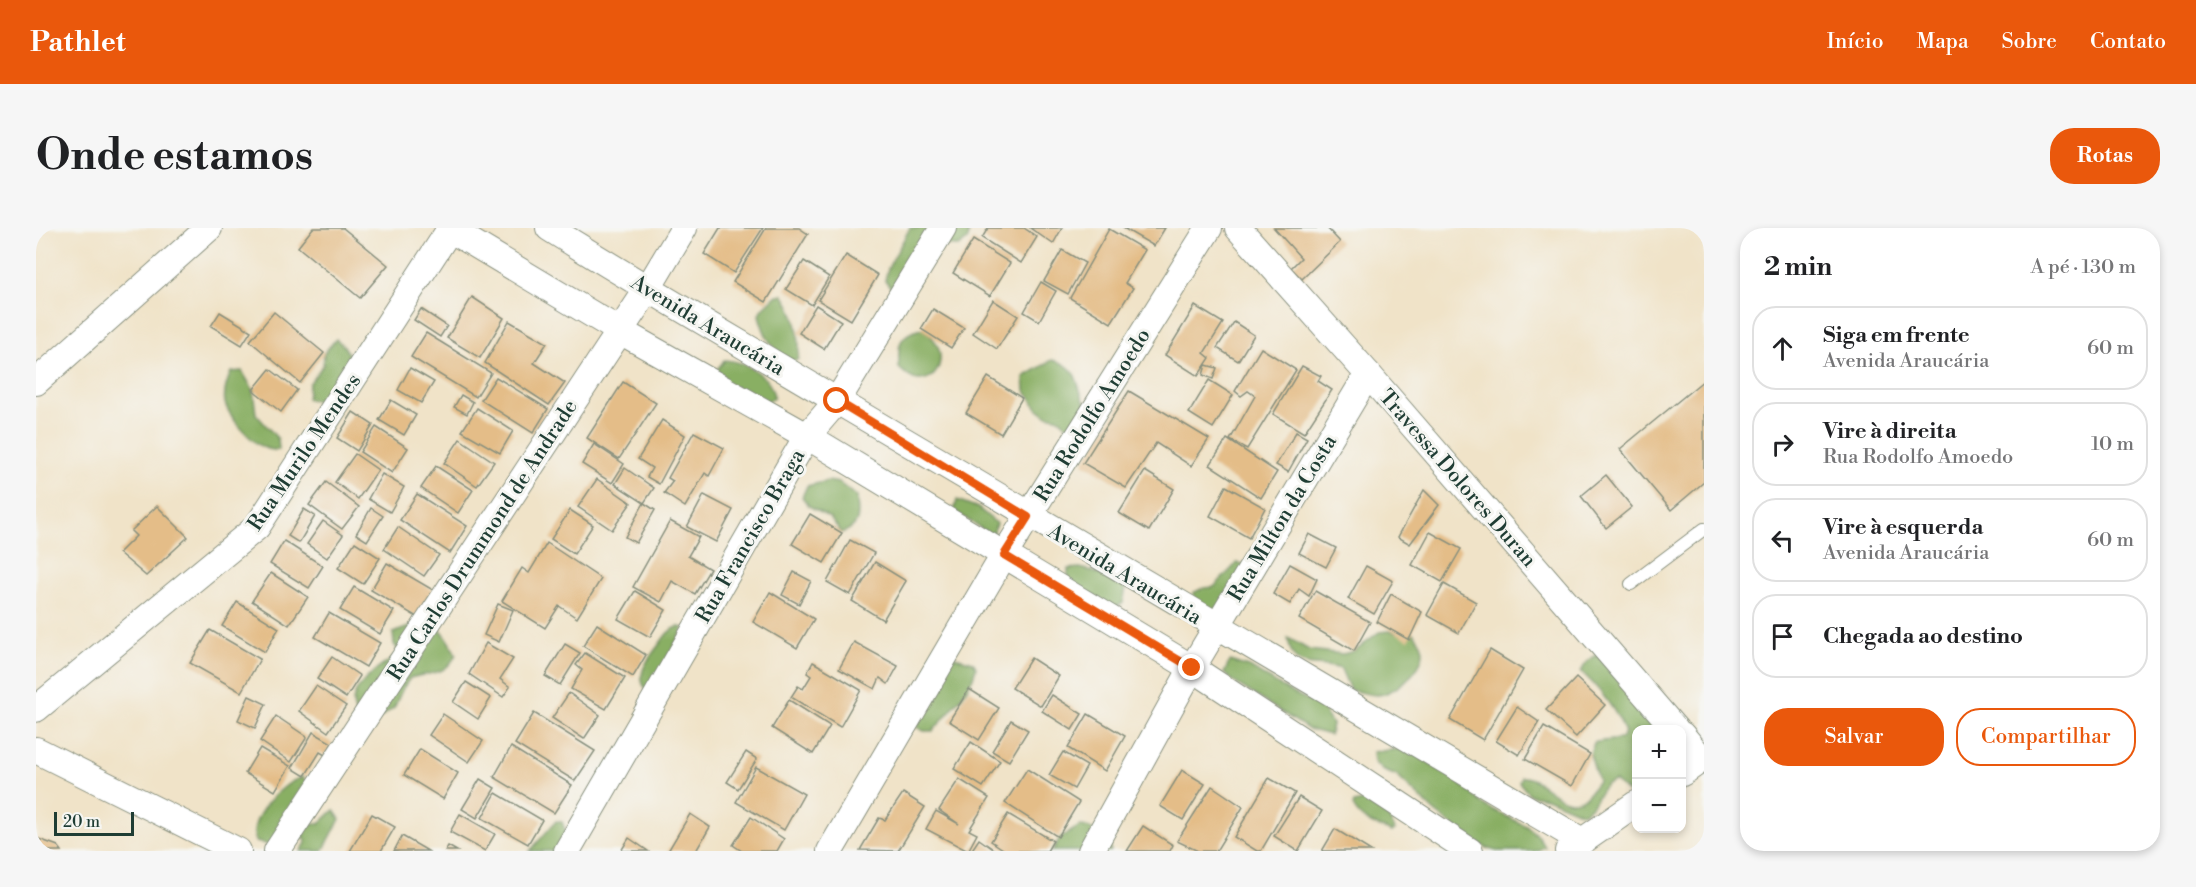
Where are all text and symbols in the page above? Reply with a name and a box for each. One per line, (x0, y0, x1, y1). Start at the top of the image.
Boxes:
text: Pathlet (30, 25, 126, 60)
text: Início (1827, 29, 1884, 55)
text: Mapa (1917, 29, 1969, 55)
text: Sobre (2002, 29, 2057, 55)
text: Contato (2090, 29, 2166, 55)
button: Rotas (2050, 128, 2160, 184)
text: Onde estamos (36, 130, 313, 183)
text: 2 min (1764, 251, 1832, 283)
text: A pé · 130 m (2030, 255, 2136, 280)
street label: Avenida Araucária (625, 269, 789, 382)
text: Siga em frente (1823, 322, 1970, 349)
street label: Rua Rodolfo Amoedo (1029, 324, 1157, 507)
icon: ahead (1766, 332, 1799, 365)
text: 60 m (2087, 336, 2134, 361)
text: Avenida Araucária (1823, 349, 1989, 374)
street label: Rua Murilo Mendes (243, 369, 367, 536)
street label: Travessa Dolores Duran (1373, 384, 1542, 573)
route start (823, 387, 849, 413)
street label: Rua Carlos Drummond de Andrade (382, 395, 584, 686)
text: Vire à direita (1823, 418, 1957, 445)
icon: right (1766, 428, 1799, 461)
street label: Rua Milton da Costa (1223, 430, 1343, 607)
text: 10 m (2091, 432, 2134, 457)
street label: Rua Francisco Braga (690, 445, 811, 628)
text: Rua Rodolfo Amoedo (1823, 445, 2013, 470)
text: Vire à esquerda (1823, 514, 1983, 541)
street label: Avenida Araucária (1042, 518, 1206, 631)
icon: left (1766, 524, 1799, 557)
text: 60 m (2087, 528, 2134, 553)
text: Avenida Araucária (1823, 541, 1989, 566)
icon: arrive (1766, 620, 1799, 653)
text: Chegada ao destino (1823, 623, 2023, 650)
route end (1178, 654, 1204, 680)
button: Salvar (1764, 708, 1944, 766)
button: Compartilhar (1956, 708, 2136, 766)
map controls (1632, 725, 1686, 833)
button: + (1632, 725, 1686, 779)
button: − (1632, 779, 1686, 833)
scale bar (54, 809, 134, 836)
text: 20 m (63, 812, 100, 832)

